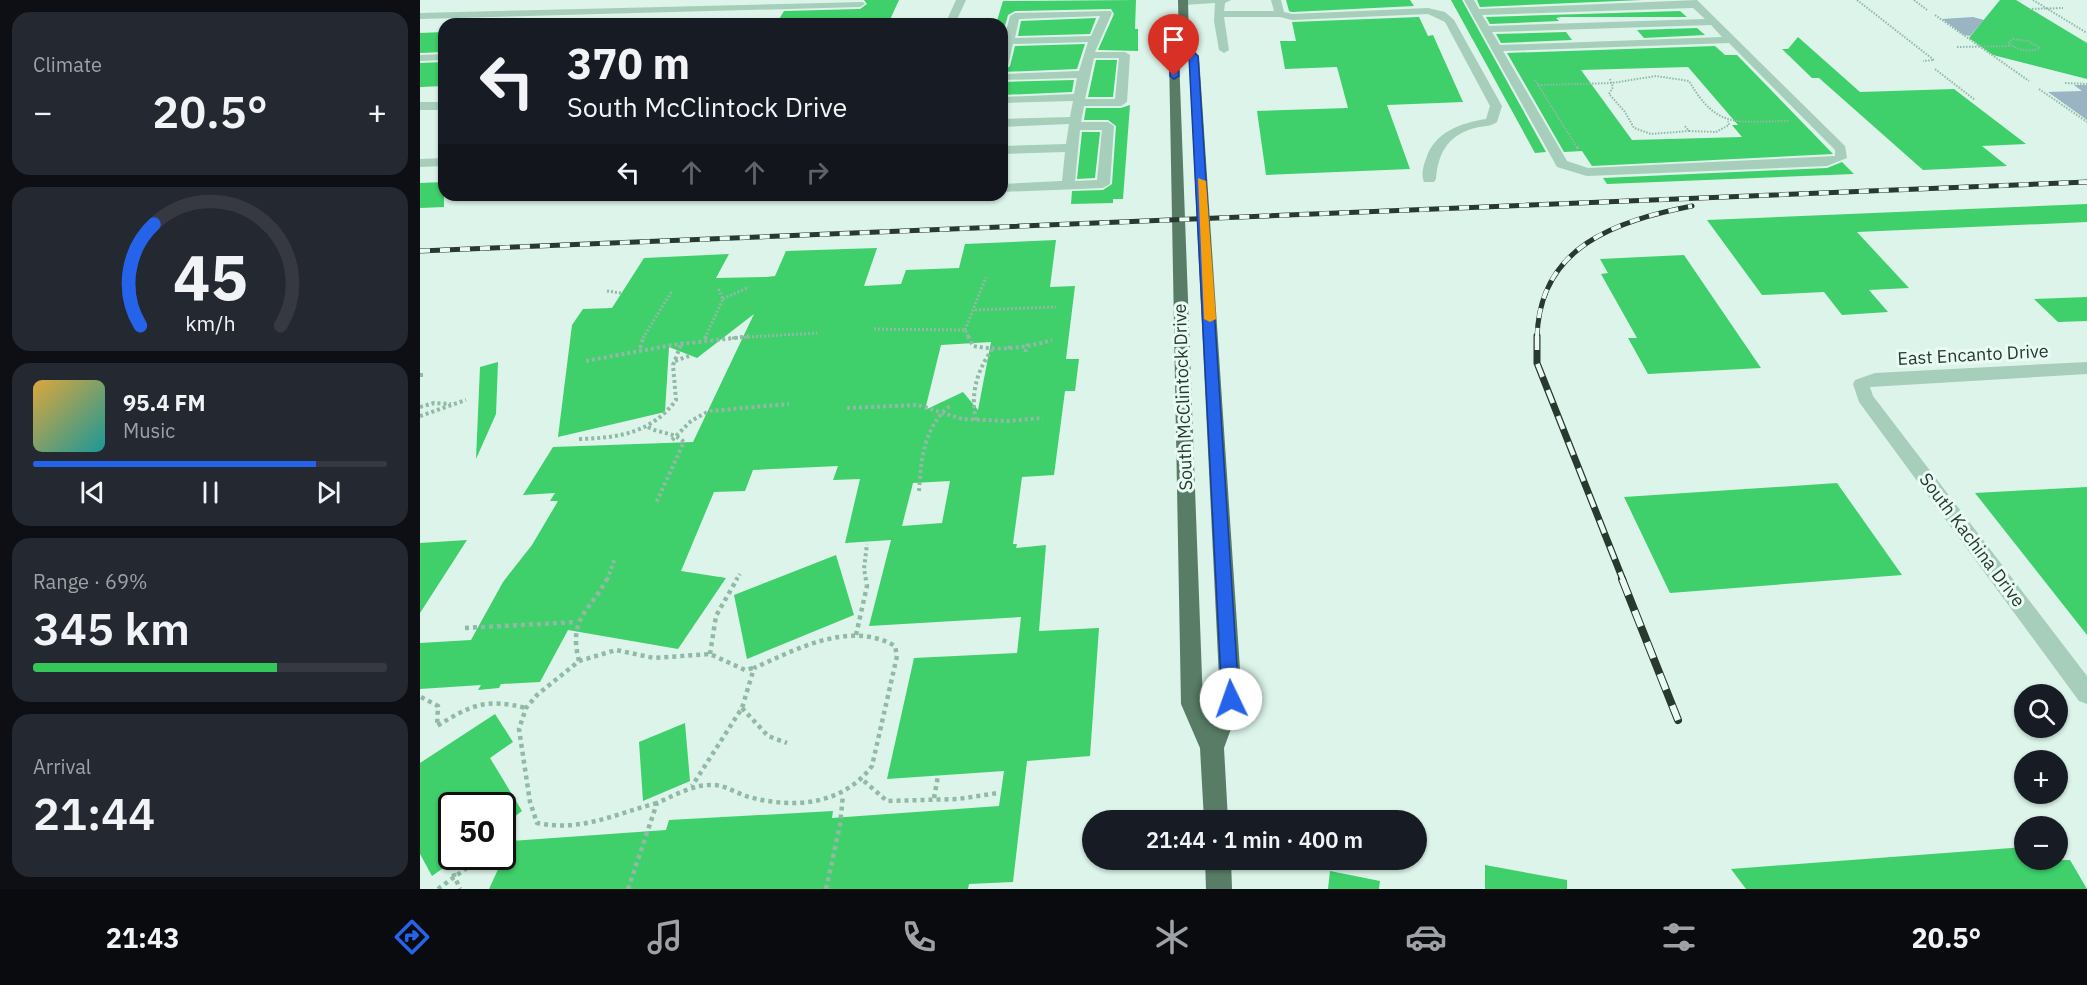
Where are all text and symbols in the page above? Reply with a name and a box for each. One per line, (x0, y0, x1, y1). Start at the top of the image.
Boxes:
pin (1148, 14, 1199, 76)
icon: arrive (1157, 23, 1190, 56)
text: 370 m (567, 36, 690, 91)
icon: left (468, 42, 546, 120)
text: Climate (33, 51, 102, 78)
text: 20.5° (152, 82, 268, 140)
text: South McClintock Drive (567, 89, 847, 124)
text: − (33, 90, 53, 133)
text: + (367, 90, 387, 133)
icon: left (612, 156, 645, 189)
icon: ahead (675, 156, 708, 189)
icon: ahead (738, 156, 771, 189)
icon: right (801, 156, 834, 189)
text: 45 (173, 236, 247, 317)
street label: South McClintock Drive (1168, 303, 1197, 491)
text: km/h (185, 310, 235, 338)
street label: East Encanto Drive (1897, 339, 2049, 370)
text: 95.4 FM (123, 388, 206, 417)
text: Music (123, 417, 175, 444)
street label: South Kachina Drive (1914, 468, 2030, 611)
icon: previous (76, 476, 109, 509)
icon: pause (194, 476, 227, 509)
icon: next (312, 476, 345, 509)
text: Range · 69% (33, 568, 148, 595)
text: 345 km (33, 599, 190, 657)
position arrow (1199, 667, 1263, 731)
map controls (2014, 684, 2068, 870)
button: search (2014, 684, 2068, 738)
button: + (2014, 750, 2068, 804)
text: Arrival (33, 753, 91, 780)
text: 21:44 (33, 784, 155, 842)
speed limit sign: 50 (438, 792, 516, 870)
button: − (2014, 816, 2068, 870)
text: 21:44 · 1 min · 400 m (1146, 825, 1363, 854)
icon: directions (391, 916, 433, 958)
icon: music (644, 916, 686, 958)
icon: phone (898, 916, 940, 958)
icon: climate (1151, 916, 1193, 958)
icon: car (1405, 916, 1447, 958)
icon: filters (1658, 916, 1700, 958)
text: 21:43 (106, 920, 179, 955)
text: 20.5° (1912, 920, 1981, 955)

